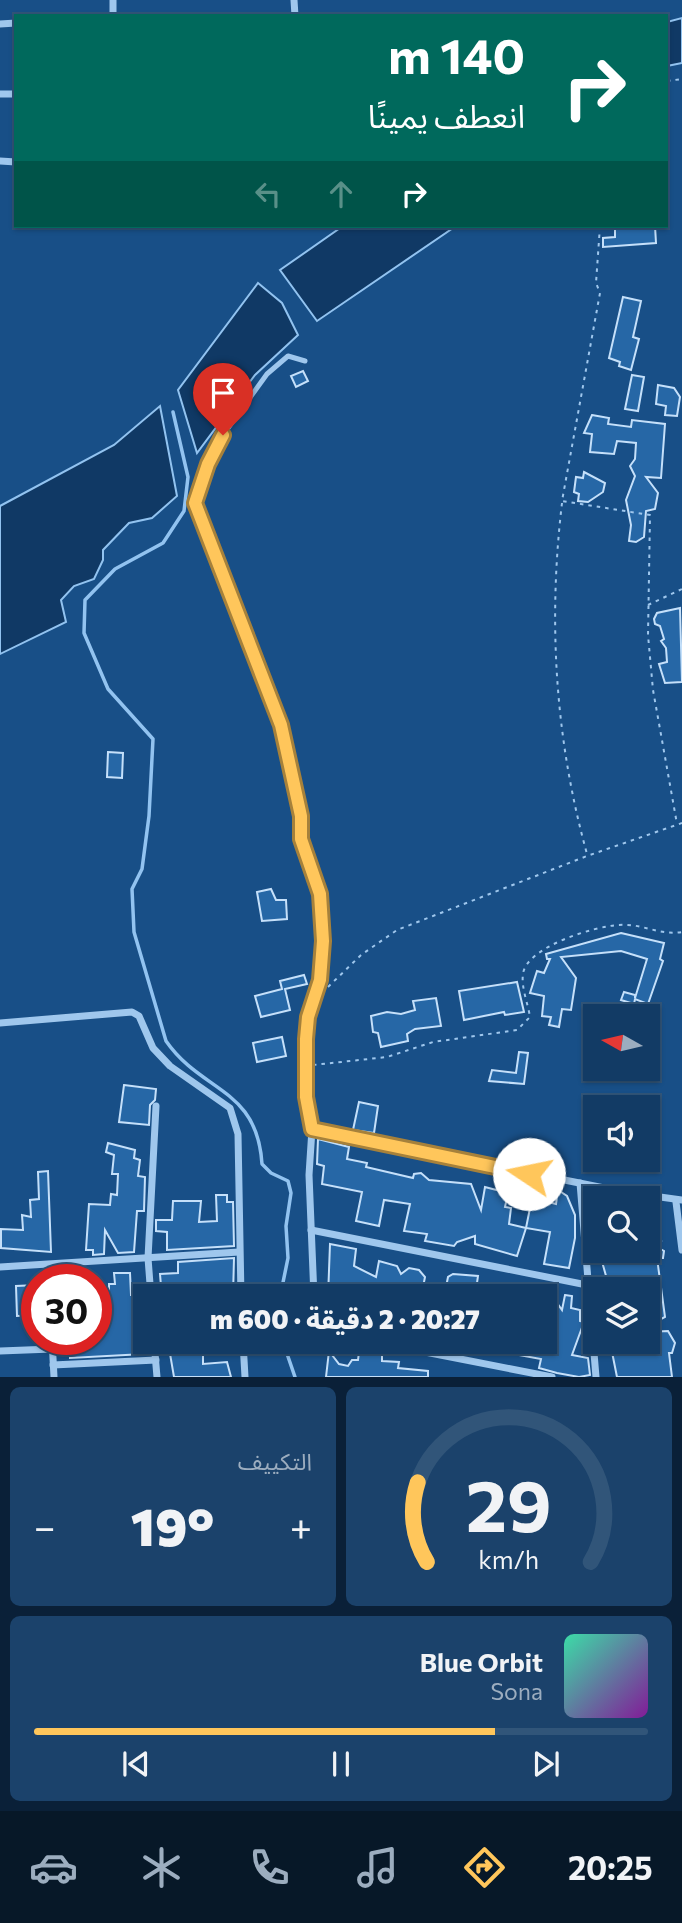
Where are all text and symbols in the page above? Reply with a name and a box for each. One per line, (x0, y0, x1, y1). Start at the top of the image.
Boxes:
text: 140 m (388, 24, 525, 84)
icon: right (549, 42, 640, 133)
text: انعطف يمينًا (368, 95, 525, 135)
icon: left (249, 175, 287, 213)
icon: ahead (322, 175, 360, 213)
icon: right (395, 175, 433, 213)
pin (193, 363, 253, 435)
icon: arrive (204, 374, 242, 412)
north arrow (583, 1004, 660, 1082)
map controls (583, 1004, 660, 1354)
button: sound (583, 1095, 660, 1172)
position arrow (492, 1137, 566, 1211)
button: search (583, 1186, 660, 1263)
speed limit sign: 30 (21, 1264, 112, 1355)
button: layers (583, 1277, 660, 1354)
text: 20:27 · 2 دقيقة · 600 m (210, 1303, 480, 1334)
text: التكييف (238, 1447, 312, 1475)
text: 29 (466, 1459, 552, 1548)
text: 19° (131, 1493, 214, 1557)
text: − (34, 1502, 56, 1549)
text: + (290, 1502, 312, 1549)
text: km/h (479, 1544, 539, 1574)
text: Blue Orbit (420, 1646, 543, 1677)
text: Sona (491, 1677, 543, 1705)
icon: previous (117, 1745, 155, 1783)
icon: pause (322, 1745, 360, 1783)
icon: next (527, 1745, 565, 1783)
icon: car (29, 1843, 78, 1892)
icon: climate (137, 1843, 186, 1892)
icon: phone (245, 1843, 294, 1892)
icon: music (353, 1843, 402, 1892)
icon: directions (460, 1843, 509, 1892)
text: 20:25 (568, 1847, 653, 1887)

